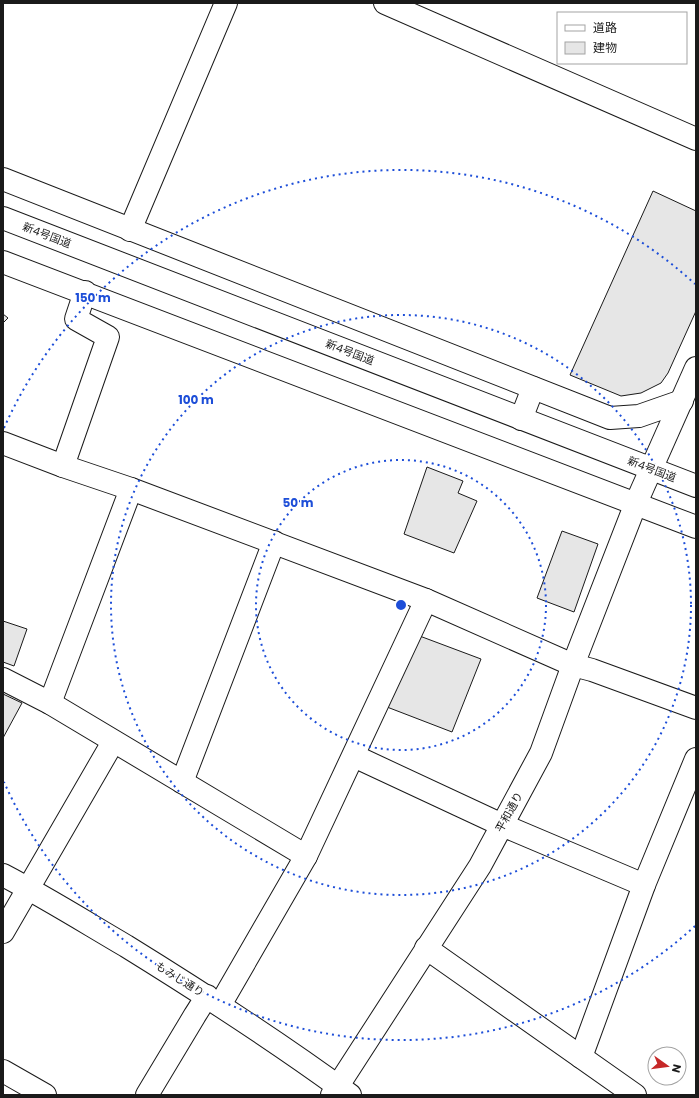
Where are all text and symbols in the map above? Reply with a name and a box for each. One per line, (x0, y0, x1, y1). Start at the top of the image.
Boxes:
legend (557, 12, 687, 64)
text: 道路 (593, 19, 617, 36)
text: 建物 (593, 39, 617, 56)
street label: 新4号国道 (20, 218, 74, 252)
text: 150 m (75, 289, 111, 306)
street label: 新4号国道 (323, 335, 377, 369)
text: 100 m (178, 391, 214, 408)
street label: 新4号国道 (625, 452, 679, 486)
text: 50 m (283, 494, 314, 511)
centre of rings (394, 598, 408, 612)
street label: 平和通り (491, 789, 527, 835)
street label: もみじ通り (152, 958, 208, 1000)
north arrow (647, 1046, 687, 1086)
text: N (668, 1062, 685, 1074)

